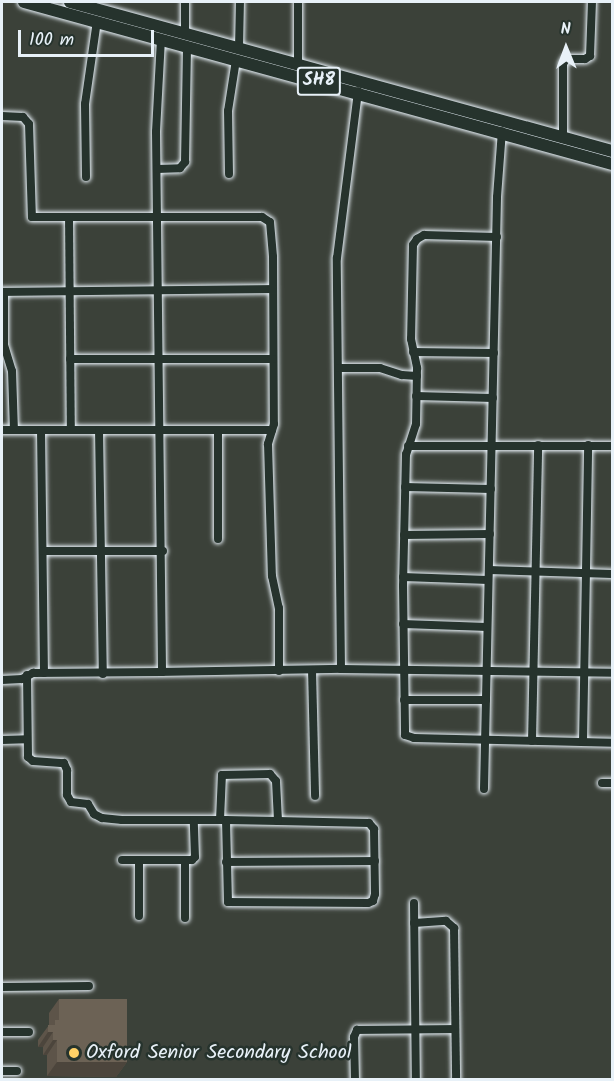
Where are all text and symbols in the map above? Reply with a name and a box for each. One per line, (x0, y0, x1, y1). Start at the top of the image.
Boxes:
text: N (560, 17, 571, 42)
scale bar (21, 18, 158, 56)
north arrow (536, 18, 596, 78)
text: 100 m (29, 26, 74, 55)
road number: SH8 (296, 66, 342, 96)
place label: Oxford Senior Secondary School (86, 1041, 352, 1065)
marker: Oxford Senior Secondary School (67, 1046, 81, 1060)

